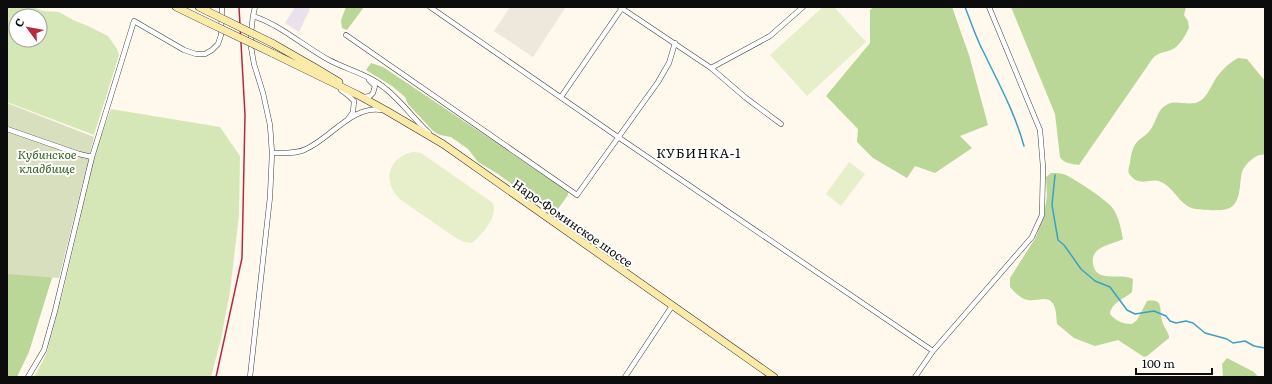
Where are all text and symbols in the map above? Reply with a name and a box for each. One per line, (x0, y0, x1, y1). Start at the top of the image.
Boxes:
north arrow (8, 8, 48, 48)
text: С (10, 14, 28, 30)
district label: КУБИНКА-1 (656, 143, 742, 162)
park label: Кубинское кладбище (18, 145, 77, 177)
street label: Наро-Фоминское шоссе (509, 175, 637, 271)
scale bar (1136, 350, 1212, 376)
text: 100 m (1142, 354, 1175, 372)

